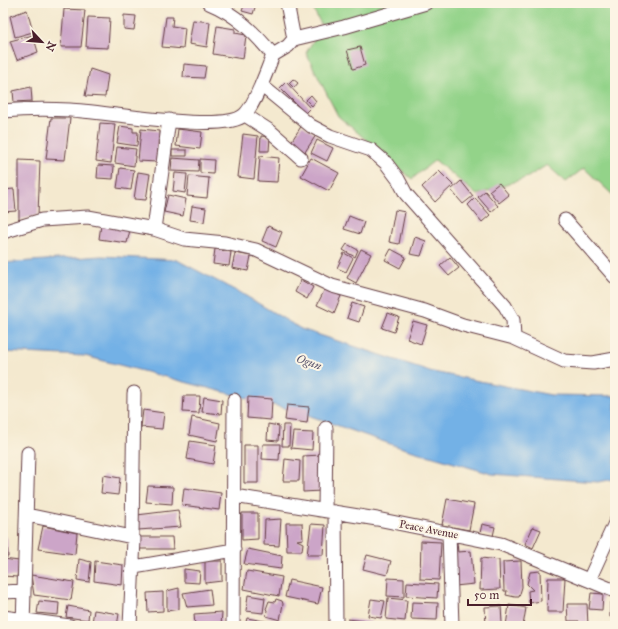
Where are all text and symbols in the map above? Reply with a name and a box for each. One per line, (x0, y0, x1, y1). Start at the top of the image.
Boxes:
north arrow (22, 22, 62, 62)
text: N (42, 39, 58, 54)
water label: Ogun (295, 351, 324, 373)
street label: Peace Avenue (398, 517, 460, 542)
scale bar (468, 581, 531, 607)
text: 50 m (474, 588, 499, 602)

